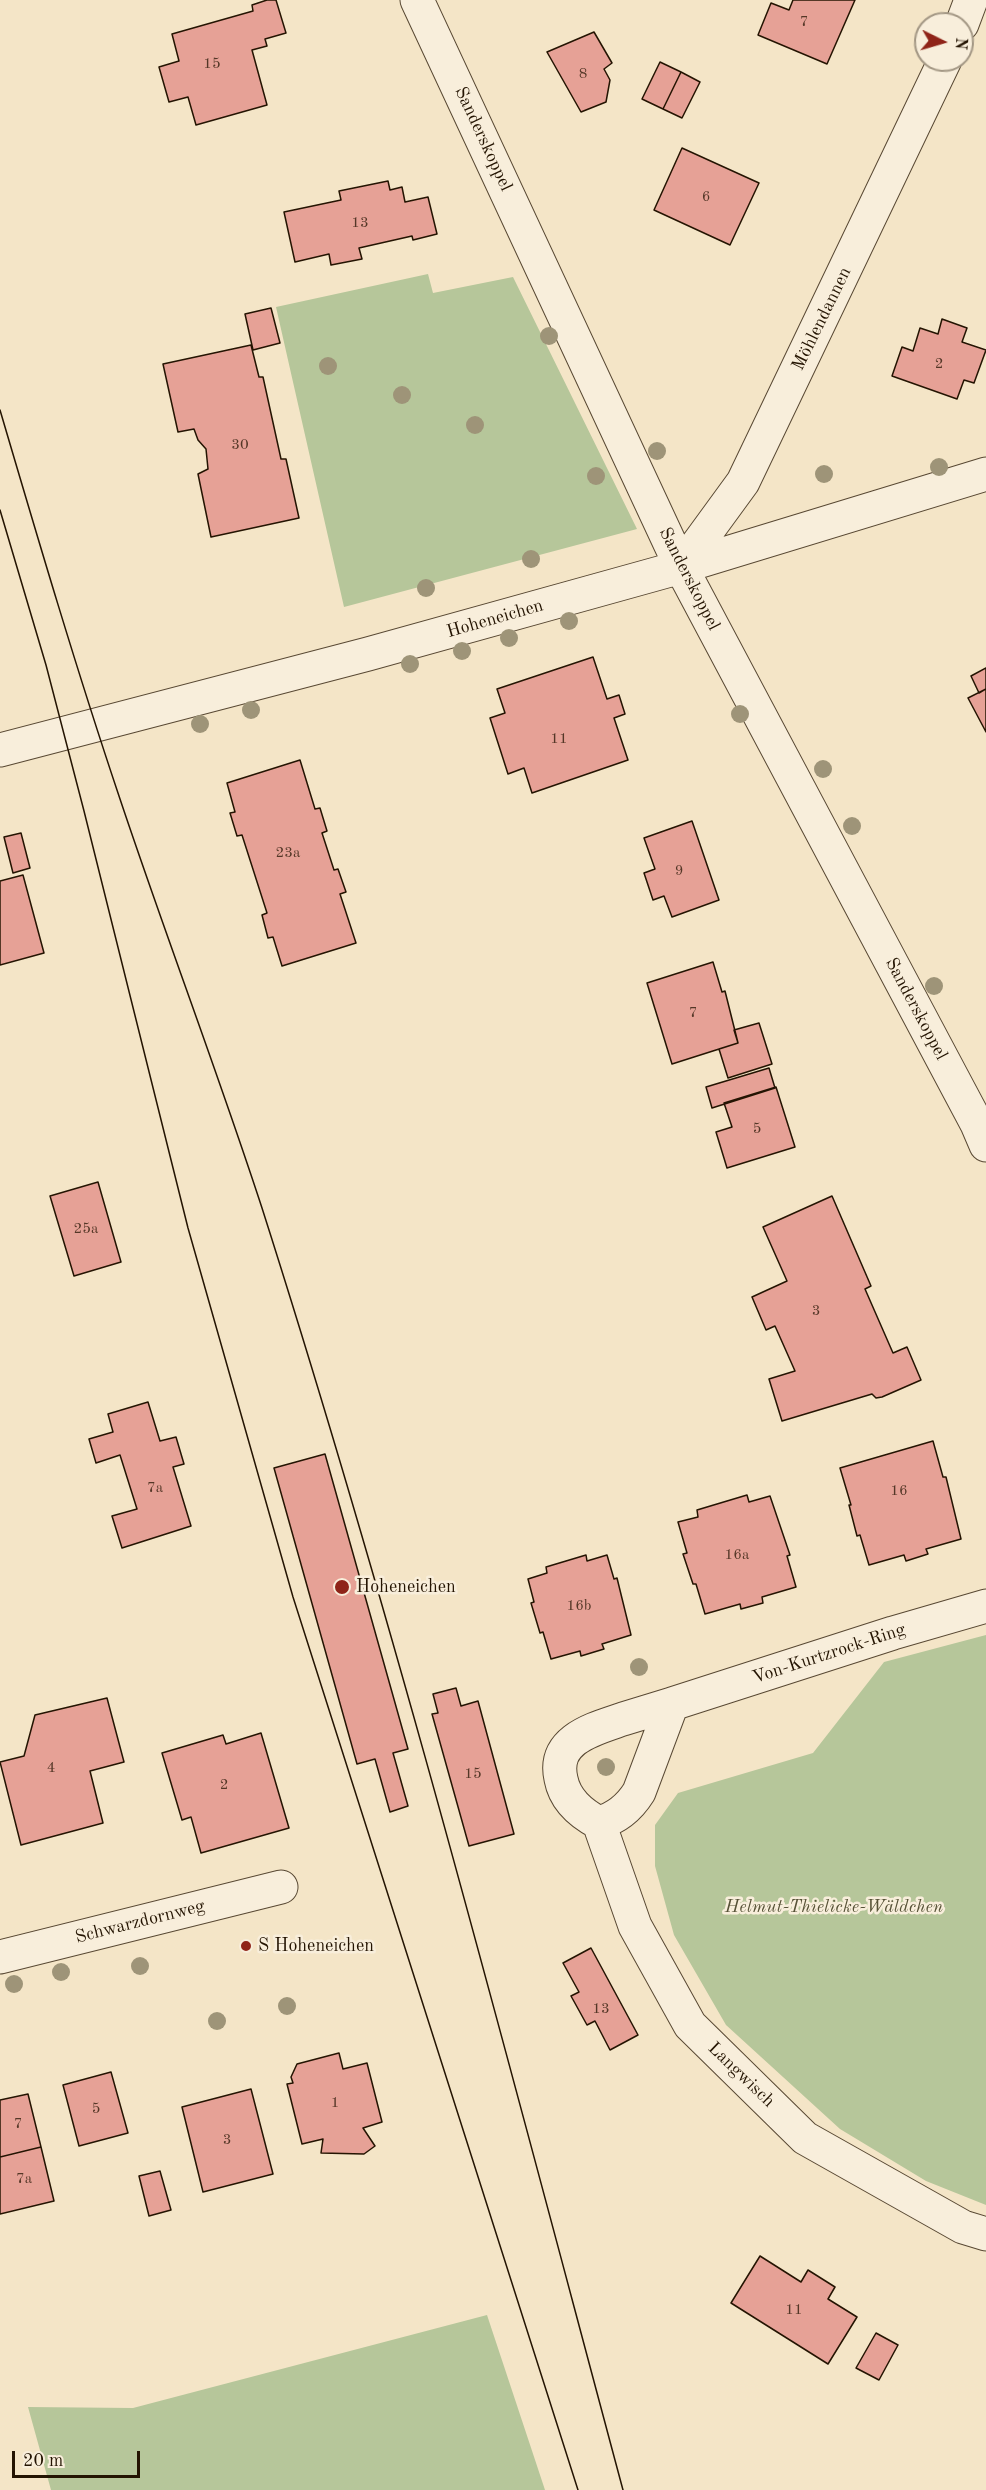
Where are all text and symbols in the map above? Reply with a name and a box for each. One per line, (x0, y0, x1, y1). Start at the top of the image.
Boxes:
north arrow (914, 12, 974, 72)
house number: 7 (800, 13, 808, 31)
text: N (951, 37, 968, 50)
house number: 15 (203, 55, 221, 73)
house number: 8 (579, 65, 587, 83)
street label: Sanderskoppel (449, 83, 517, 195)
house number: 6 (702, 188, 710, 206)
house number: 13 (351, 214, 369, 232)
street label: Möhlendannen (788, 264, 856, 374)
house number: 2 (935, 355, 943, 373)
house number: 30 (231, 436, 249, 454)
street label: Sanderskoppel (654, 524, 724, 634)
street label: Hoheneichen (444, 595, 546, 643)
house number: 11 (550, 730, 568, 748)
house number: 23a (276, 844, 300, 862)
house number: 9 (675, 862, 683, 880)
street label: Sanderskoppel (880, 954, 952, 1064)
house number: 7 (689, 1004, 697, 1022)
house number: 5 (753, 1120, 761, 1138)
house number: 25a (74, 1220, 98, 1238)
house number: 3 (812, 1302, 820, 1320)
house number: 7a (147, 1479, 163, 1497)
house number: 16 (890, 1482, 908, 1500)
house number: 16a (725, 1546, 749, 1564)
place label: Hoheneichen (356, 1576, 456, 1598)
marker: Hoheneichen (333, 1578, 351, 1596)
house number: 16b (566, 1597, 592, 1615)
street label: Von-Kurtzrock-Ring (750, 1619, 908, 1689)
house number: 4 (47, 1759, 55, 1777)
house number: 15 (464, 1765, 482, 1783)
house number: 2 (220, 1776, 228, 1794)
street label: Schwarzdornweg (73, 1895, 207, 1949)
park label: Helmut-Thielicke-Wäldchen (725, 1896, 943, 1918)
place label: S Hoheneichen (258, 1935, 374, 1957)
marker: S Hoheneichen (239, 1939, 253, 1953)
house number: 13 (592, 2000, 610, 2018)
street label: Langwisch (703, 2038, 779, 2112)
house number: 1 (331, 2094, 339, 2112)
house number: 5 (92, 2100, 100, 2118)
house number: 7 (14, 2115, 22, 2133)
house number: 3 (223, 2131, 231, 2149)
house number: 7a (16, 2170, 32, 2188)
house number: 11 (785, 2301, 803, 2319)
scale bar (15, 2439, 142, 2477)
text: 20 m (23, 2452, 63, 2470)

